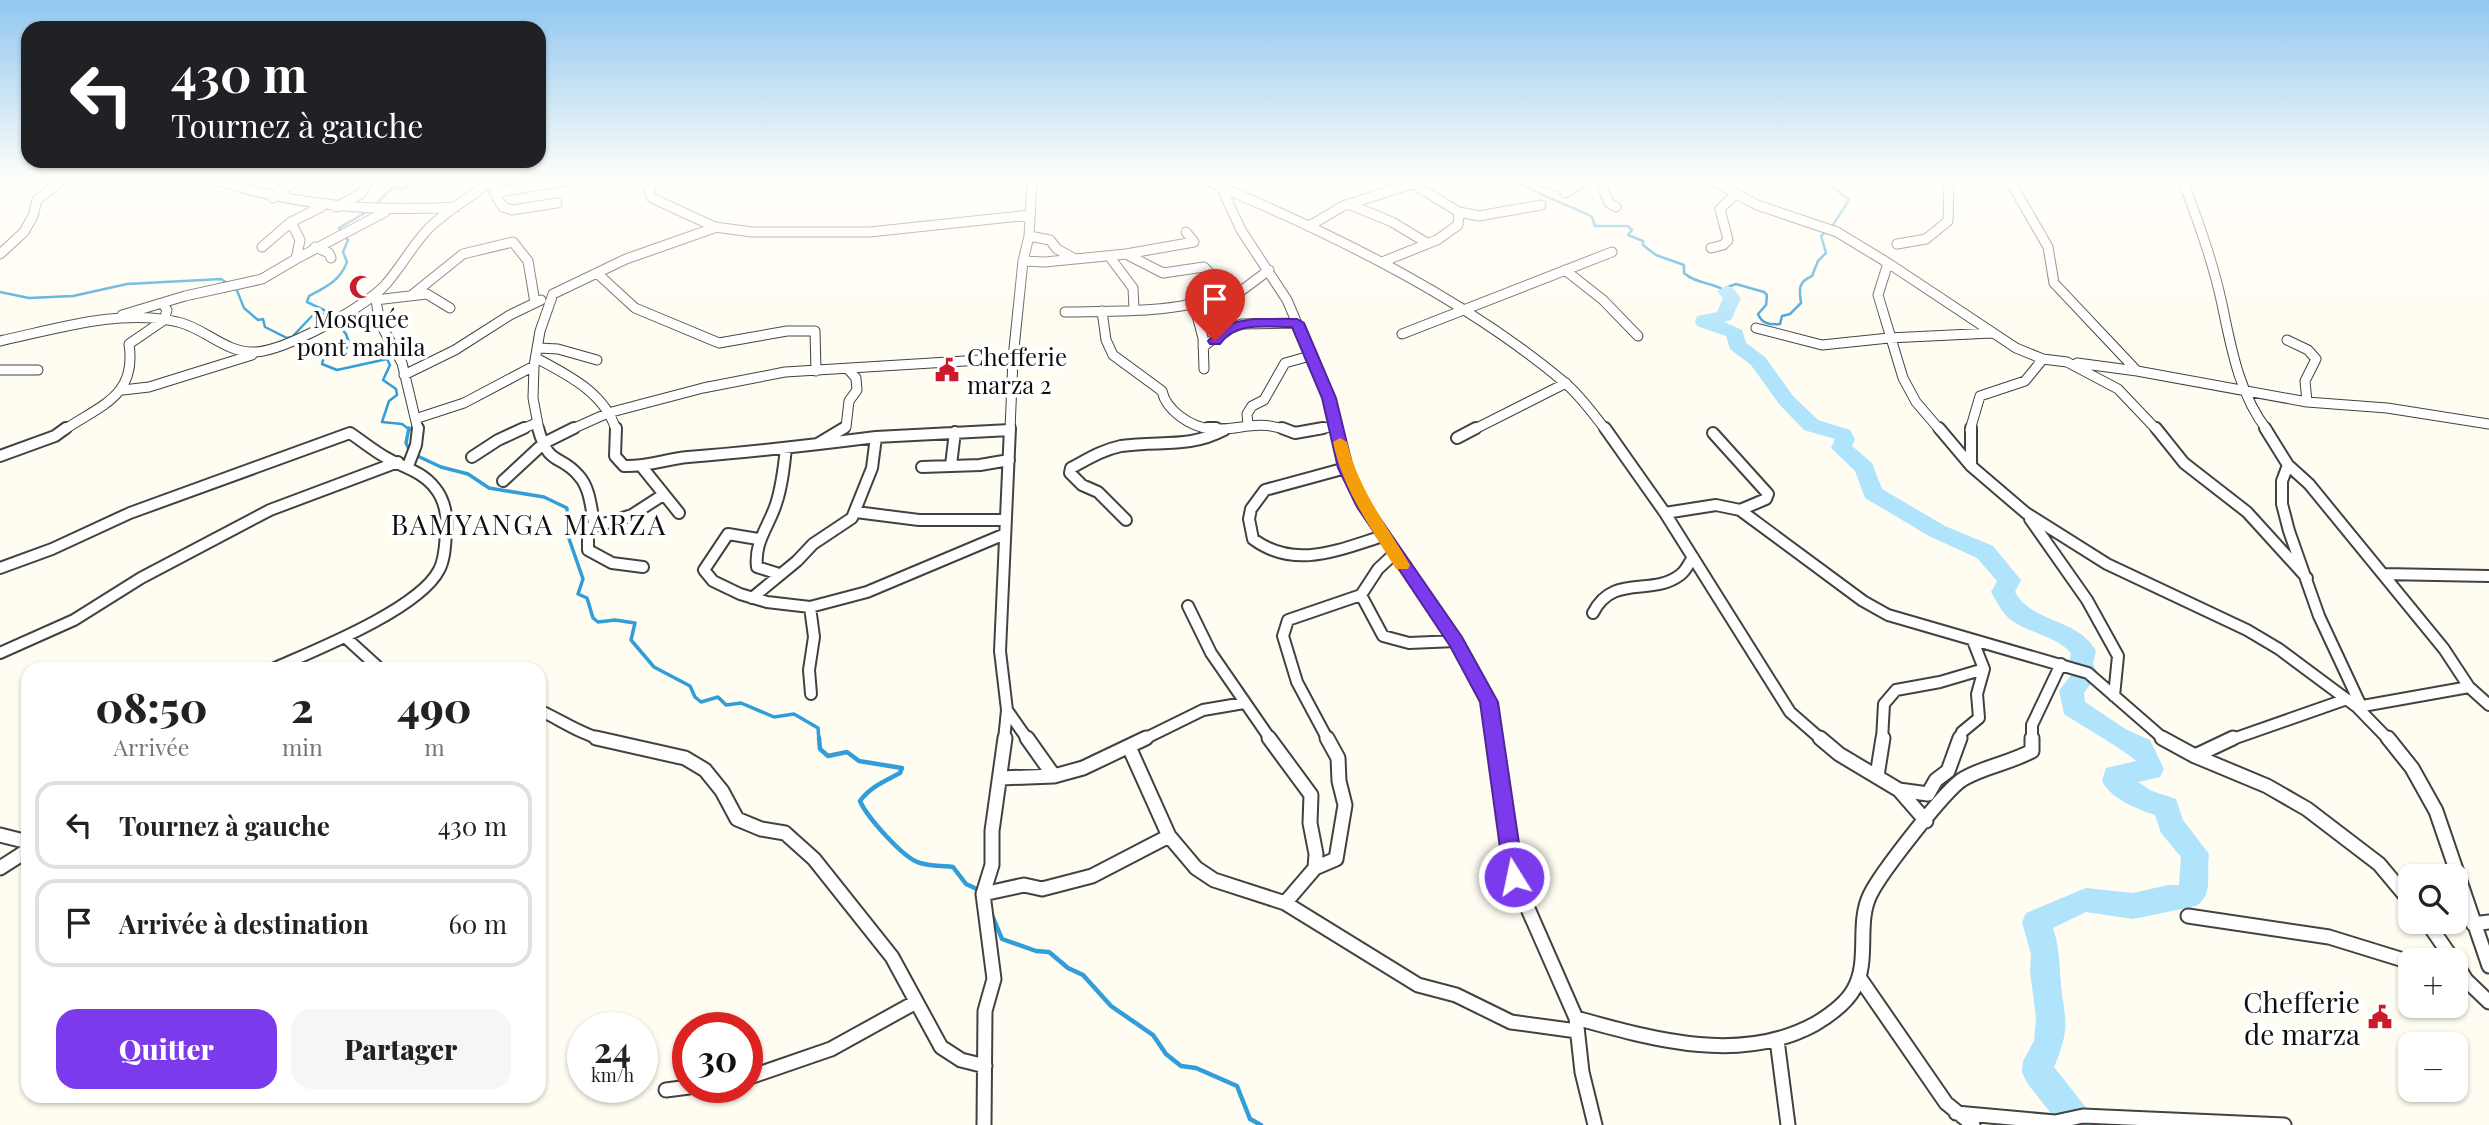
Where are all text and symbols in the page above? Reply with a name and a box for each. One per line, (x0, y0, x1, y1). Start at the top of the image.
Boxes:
text: 430 m (171, 40, 307, 105)
icon: left (56, 49, 147, 140)
text: Tournez à gauche (171, 103, 424, 146)
pin (1185, 269, 1245, 341)
mosque icon: Mosquée pont mahila (347, 273, 375, 301)
icon: arrive (1196, 280, 1234, 318)
place label: Mosquée pont mahila (297, 302, 425, 362)
place label: Chefferie marza 2 (967, 340, 1067, 400)
public building icon: Chefferie marza 2 (933, 356, 961, 384)
district label: BAMYANGA MARZA (391, 505, 667, 542)
text: 08:50 (95, 678, 207, 734)
text: 2 (291, 678, 314, 734)
text: 490 (397, 678, 471, 734)
text: Arrivée (113, 731, 189, 762)
text: min (282, 731, 323, 762)
text: m (424, 731, 445, 762)
icon: left (60, 806, 98, 844)
text: Tournez à gauche (119, 808, 330, 843)
text: 430 m (438, 808, 507, 843)
position arrow (1477, 840, 1551, 914)
map controls (2398, 864, 2468, 1102)
button: search (2398, 864, 2468, 934)
icon: arrive (60, 904, 98, 942)
text: Arrivée à destination (119, 906, 369, 941)
text: 60 m (448, 906, 507, 941)
button: + (2398, 948, 2468, 1018)
place label: Chefferie de marza (2243, 983, 2360, 1052)
public building icon: Chefferie de marza (2366, 1003, 2394, 1031)
button: Quitter (56, 1009, 277, 1089)
button: Partager (291, 1009, 511, 1089)
speed limit sign: 30 (672, 1012, 763, 1103)
text: 24 (594, 1025, 631, 1072)
button: − (2398, 1032, 2468, 1102)
text: km/h (591, 1063, 634, 1087)

